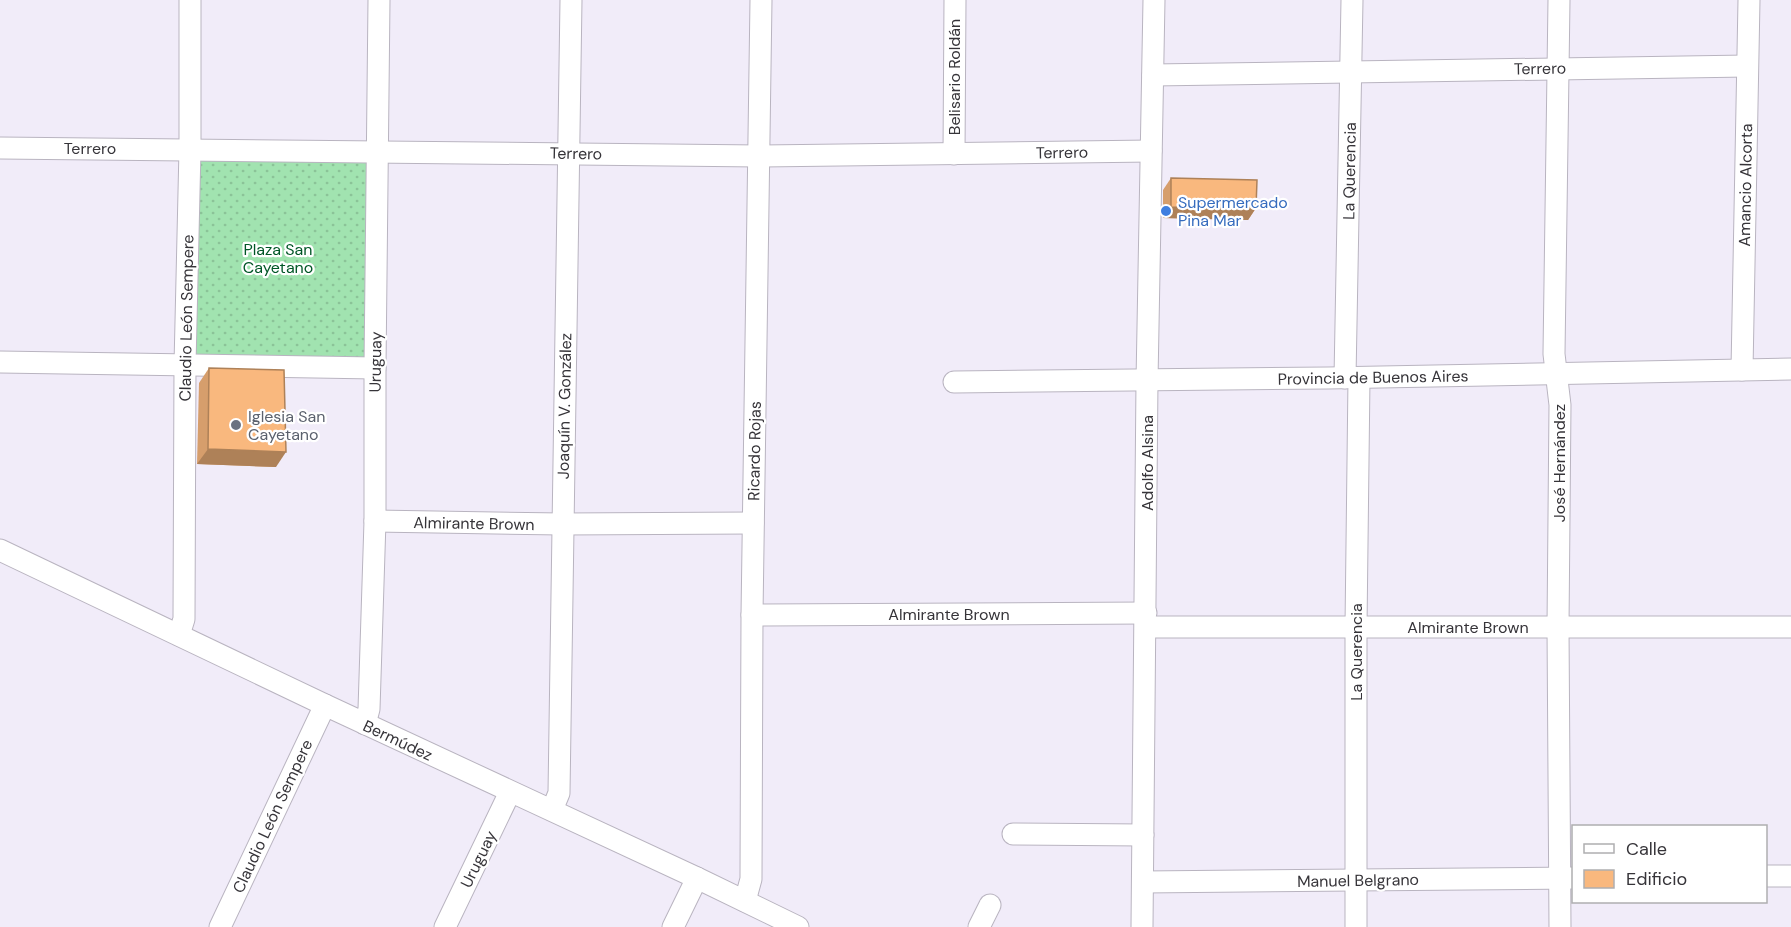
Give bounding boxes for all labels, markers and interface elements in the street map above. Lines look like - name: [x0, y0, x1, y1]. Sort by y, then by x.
- street label: Belisario Roldán: [944, 19, 965, 135]
- street label: Terrero: [1514, 58, 1566, 79]
- street label: La Querencia: [1338, 122, 1361, 220]
- street label: Amancio Alcorta: [1734, 123, 1757, 247]
- street label: Terrero: [64, 138, 116, 159]
- street label: Terrero: [1036, 142, 1088, 163]
- street label: Terrero: [550, 143, 602, 164]
- place label: Supermercado Pina Mar: [1178, 192, 1288, 231]
- marker: Supermercado Pina Mar: [1159, 204, 1173, 218]
- street label: Claudio León Sempere: [175, 234, 198, 402]
- park label: Plaza San Cayetano: [243, 239, 313, 278]
- street label: Uruguay: [364, 331, 387, 393]
- street label: Joaquín V. González: [553, 333, 576, 479]
- street label: Provincia de Buenos Aires: [1277, 365, 1469, 390]
- street label: Ricardo Rojas: [743, 401, 766, 501]
- street label: José Hernández: [1549, 404, 1570, 522]
- place label: Iglesia San Cayetano: [248, 406, 325, 445]
- street label: Adolfo Alsina: [1137, 415, 1158, 511]
- marker: Iglesia San Cayetano: [229, 418, 243, 432]
- street label: Almirante Brown: [413, 512, 535, 535]
- street label: La Querencia: [1346, 603, 1367, 701]
- street label: Almirante Brown: [888, 604, 1010, 625]
- street label: Almirante Brown: [1407, 617, 1529, 638]
- street label: Bermúdez: [360, 715, 436, 766]
- street label: Claudio León Sempere: [228, 736, 317, 896]
- legend: [1572, 825, 1767, 903]
- street label: Uruguay: [456, 827, 501, 891]
- text: Calle: [1626, 837, 1667, 861]
- text: Edificio: [1626, 867, 1687, 891]
- street label: Manuel Belgrano: [1297, 869, 1419, 892]

